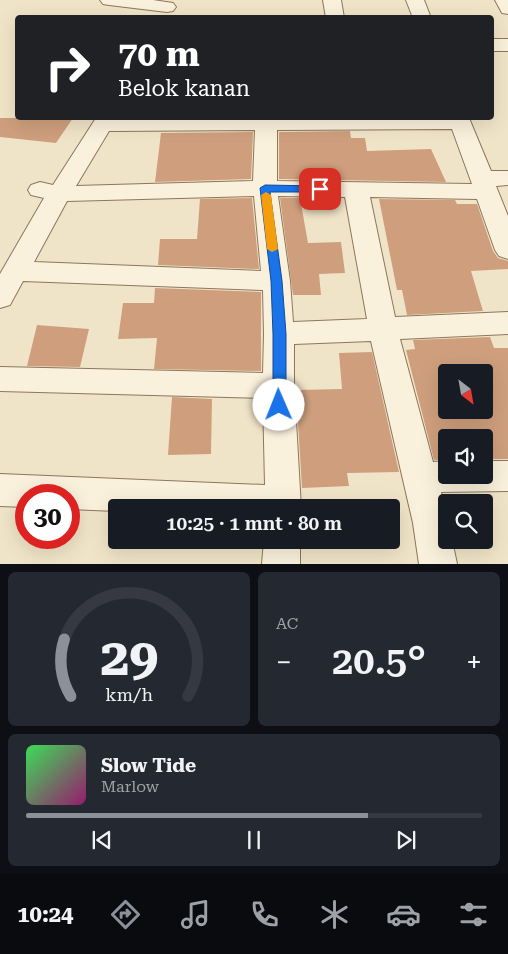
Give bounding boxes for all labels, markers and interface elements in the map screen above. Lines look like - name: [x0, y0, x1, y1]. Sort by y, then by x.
- text: 70 m: [118, 34, 200, 75]
- icon: right: [35, 35, 100, 100]
- text: Belok kanan: [118, 76, 250, 101]
- pin: [299, 168, 341, 210]
- icon: arrive: [306, 175, 334, 203]
- north arrow: [438, 364, 492, 419]
- map controls: [438, 364, 493, 549]
- position arrow: [252, 378, 304, 430]
- button: sound: [438, 429, 493, 484]
- speed limit sign: 30: [15, 484, 80, 549]
- button: search: [438, 494, 493, 549]
- text: 10:25 · 1 mnt · 80 m: [166, 512, 342, 535]
- text: AC: [276, 614, 298, 633]
- text: 29: [100, 627, 158, 688]
- text: 20.5°: [332, 639, 426, 683]
- text: −: [276, 646, 292, 679]
- text: +: [466, 646, 482, 679]
- text: km/h: [105, 684, 153, 705]
- text: Slow Tide: [101, 754, 196, 777]
- text: Marlow: [101, 777, 159, 796]
- icon: previous: [88, 826, 116, 854]
- icon: pause: [240, 826, 268, 854]
- icon: next: [392, 826, 420, 854]
- icon: directions: [108, 897, 143, 932]
- icon: music: [178, 897, 213, 932]
- icon: phone: [247, 897, 282, 932]
- icon: climate: [317, 897, 352, 932]
- icon: car: [386, 897, 421, 932]
- icon: filters: [456, 897, 491, 932]
- text: 10:24: [17, 902, 73, 927]

